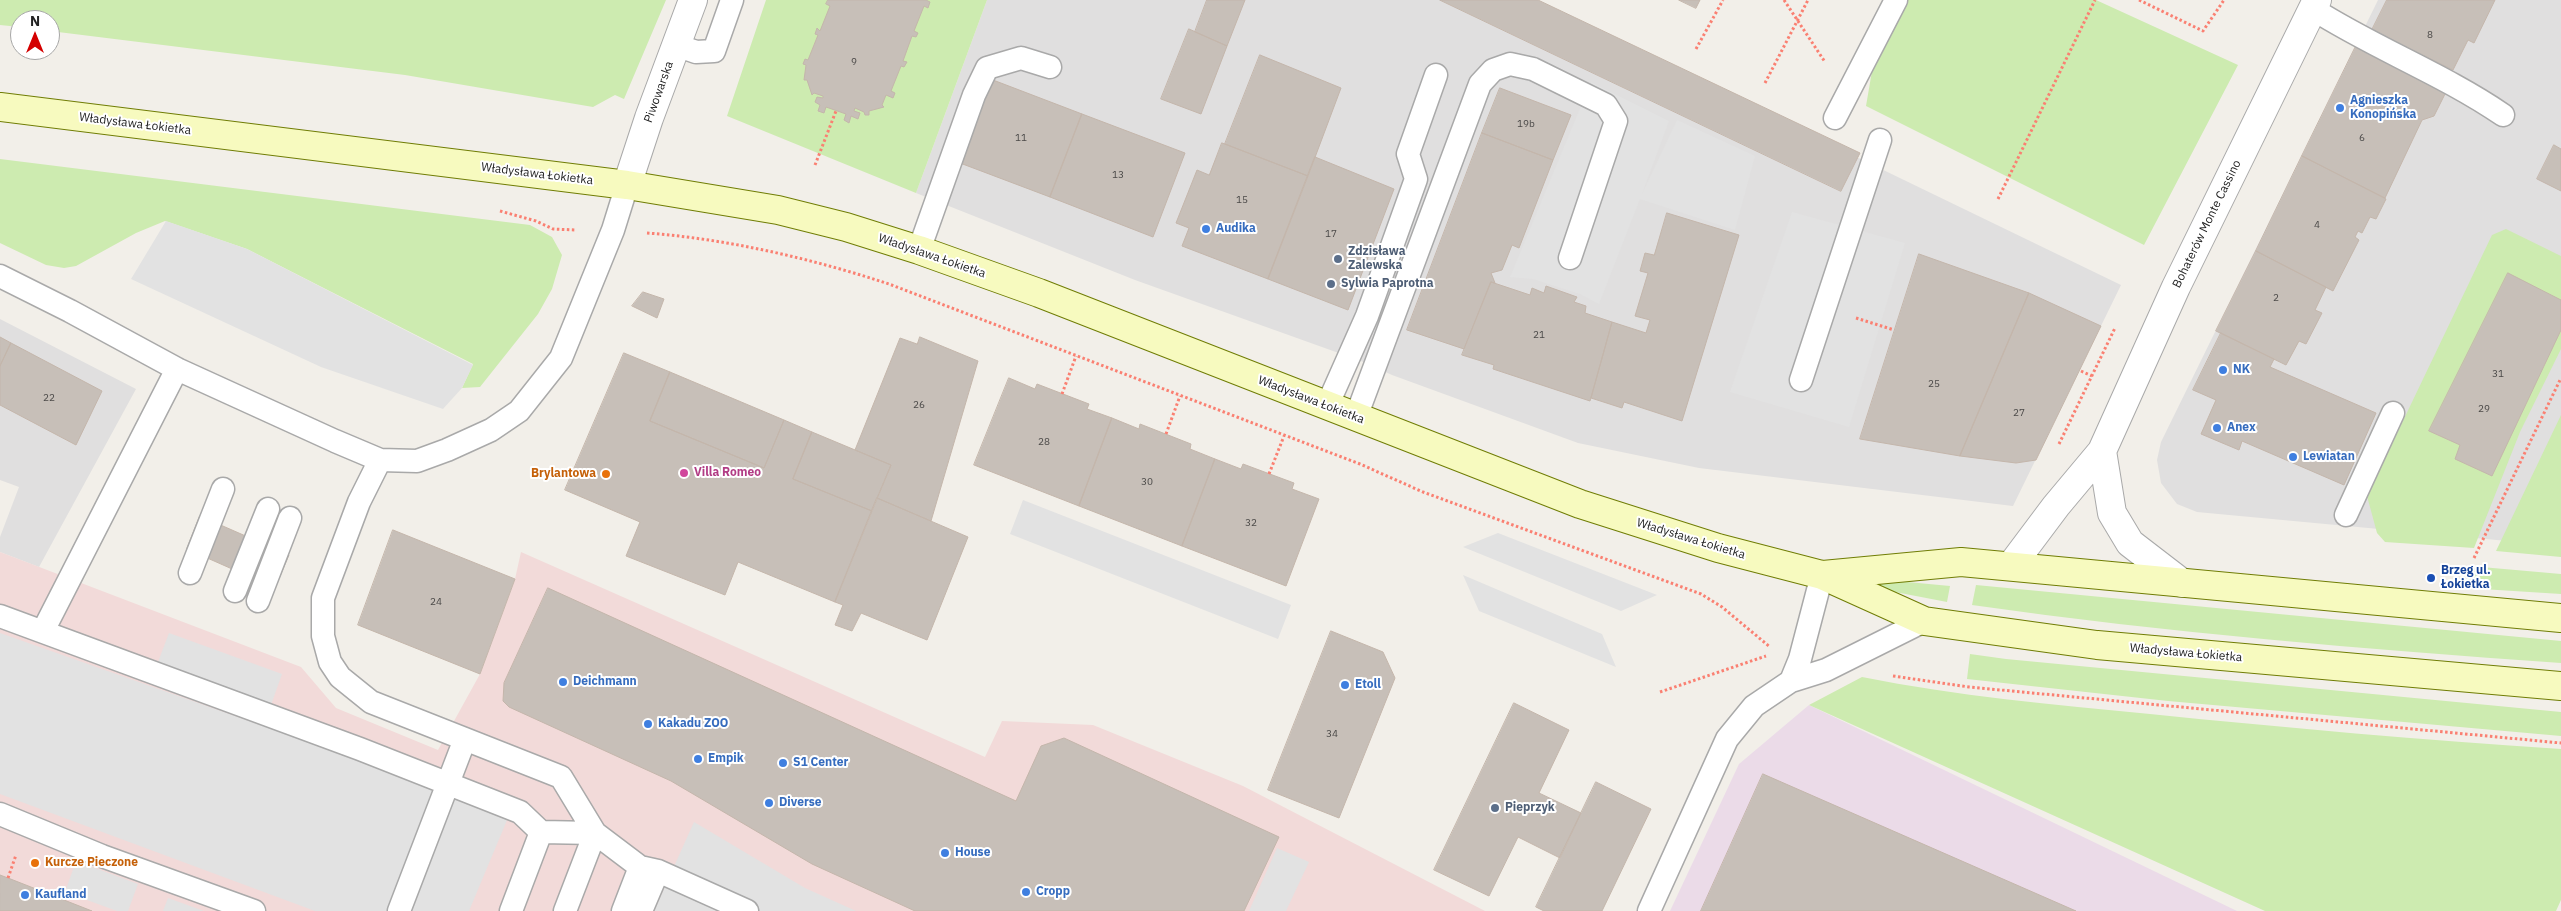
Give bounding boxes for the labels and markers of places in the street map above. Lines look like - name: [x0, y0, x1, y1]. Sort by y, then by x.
- place label: Agnieszka Konopińska: [2350, 94, 2416, 122]
- marker: Agnieszka Konopińska: [2334, 102, 2346, 114]
- place label: Audika: [1216, 222, 1256, 236]
- marker: Audika: [1200, 223, 1212, 235]
- place label: Zdzisława Zalewska: [1348, 245, 1405, 273]
- marker: Zdzisława Zalewska: [1332, 253, 1344, 265]
- place label: Sylwia Paprotna: [1341, 277, 1434, 291]
- marker: Sylwia Paprotna: [1325, 278, 1337, 290]
- place label: NK: [2233, 363, 2250, 377]
- marker: NK: [2217, 364, 2229, 376]
- place label: Anex: [2227, 421, 2256, 435]
- marker: Anex: [2211, 422, 2223, 434]
- place label: Lewiatan: [2303, 450, 2355, 464]
- marker: Lewiatan: [2287, 451, 2299, 463]
- place label: Villa Romeo: [694, 466, 761, 480]
- place label: Brylantowa: [531, 467, 596, 481]
- marker: Villa Romeo: [678, 467, 690, 479]
- marker: Brylantowa: [600, 468, 612, 480]
- place label: Brzeg ul. Łokietka: [2441, 564, 2491, 592]
- marker: Brzeg ul. Łokietka: [2425, 572, 2437, 584]
- place label: Deichmann: [573, 675, 637, 689]
- marker: Deichmann: [557, 676, 569, 688]
- place label: Etoll: [1355, 678, 1381, 692]
- marker: Etoll: [1339, 679, 1351, 691]
- place label: Kakadu ZOO: [658, 717, 728, 731]
- marker: Kakadu ZOO: [642, 718, 654, 730]
- place label: Empik: [708, 752, 744, 766]
- marker: Empik: [692, 753, 704, 765]
- place label: S1 Center: [793, 756, 848, 770]
- marker: S1 Center: [777, 757, 789, 769]
- place label: Diverse: [779, 796, 822, 810]
- marker: Diverse: [763, 797, 775, 809]
- place label: Pieprzyk: [1505, 801, 1555, 815]
- marker: Pieprzyk: [1489, 802, 1501, 814]
- place label: House: [955, 846, 990, 860]
- marker: House: [939, 847, 951, 859]
- place label: Kurcze Pieczone: [45, 856, 138, 870]
- marker: Kurcze Pieczone: [29, 857, 41, 869]
- place label: Cropp: [1036, 885, 1070, 899]
- marker: Cropp: [1020, 886, 1032, 898]
- place label: Kaufland: [35, 888, 86, 902]
- marker: Kaufland: [19, 889, 31, 901]

